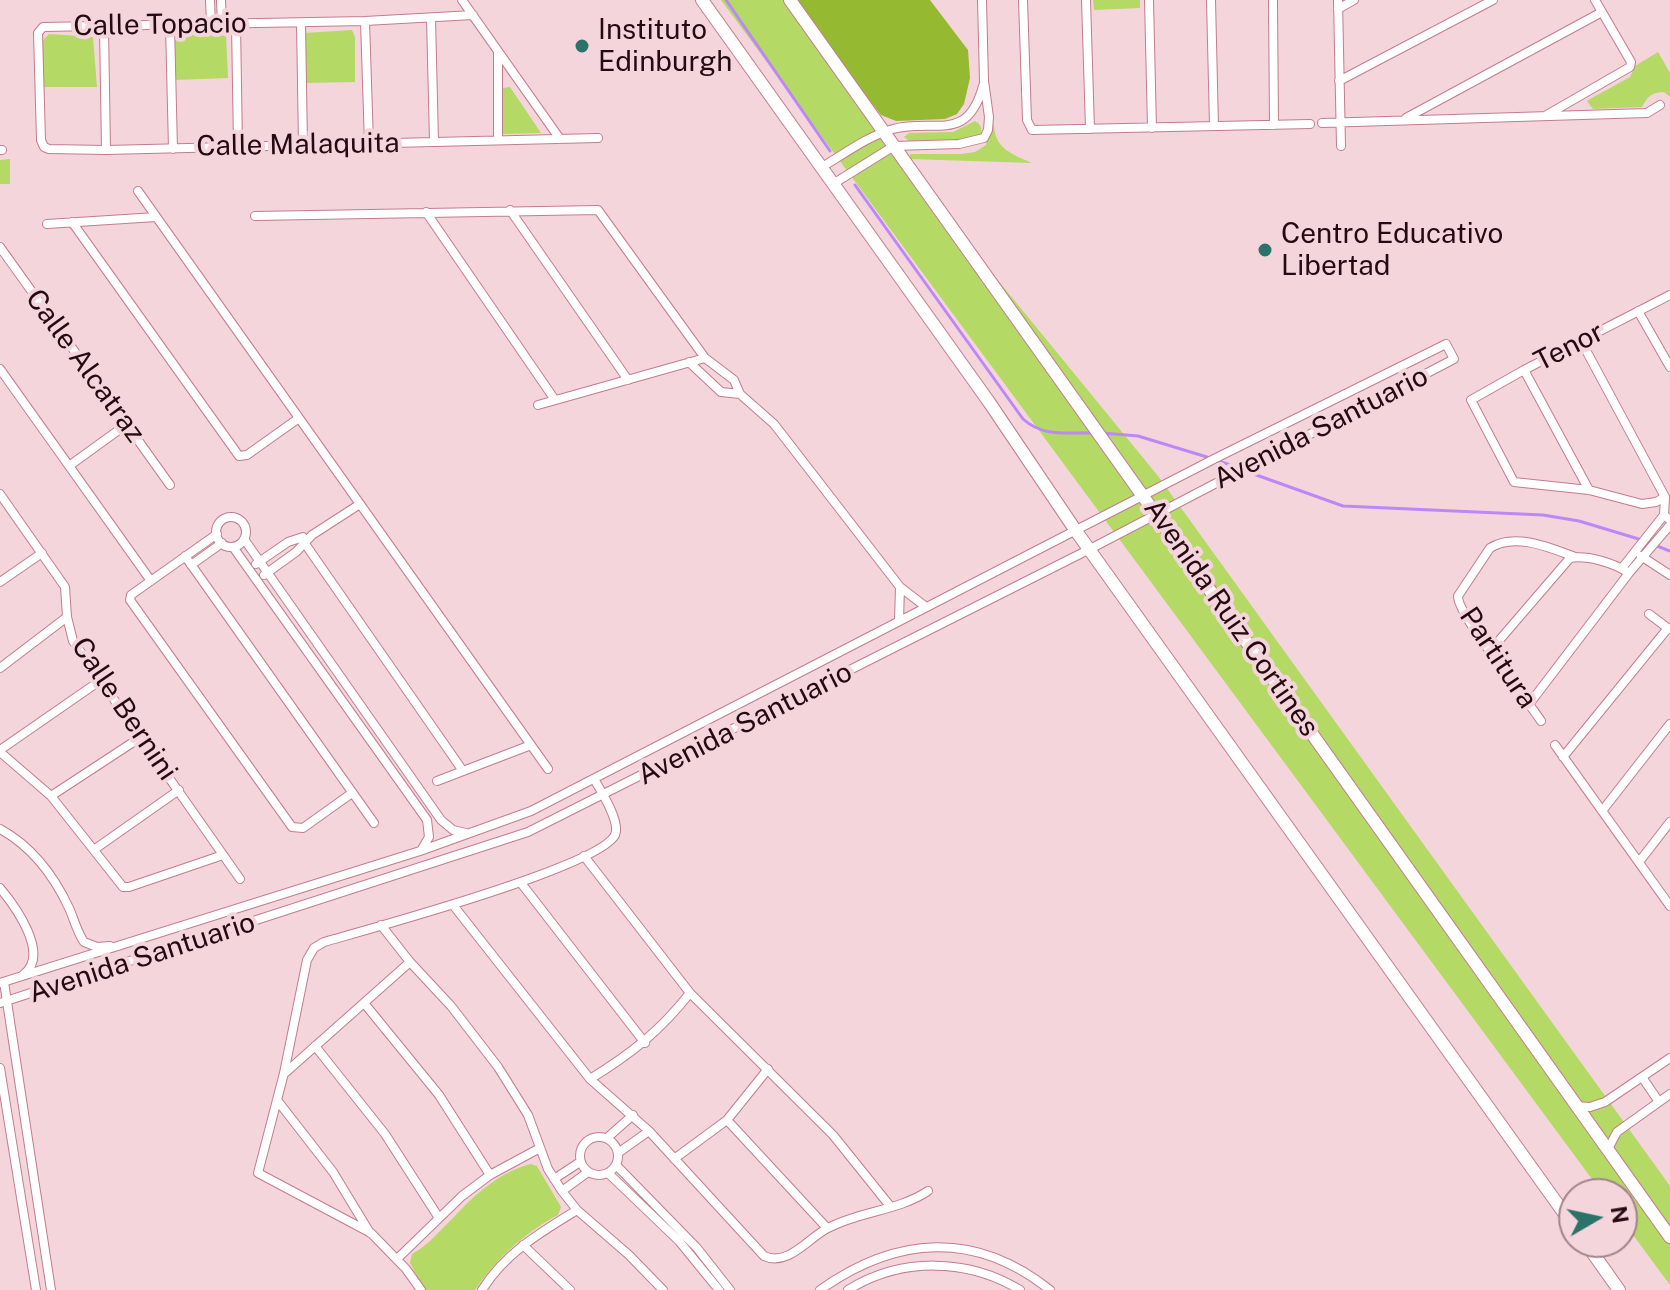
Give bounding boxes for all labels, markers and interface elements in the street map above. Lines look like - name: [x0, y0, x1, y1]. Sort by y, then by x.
- street label: Calle Topacio: [73, 7, 247, 43]
- place label: Instituto Edinburgh: [598, 13, 732, 79]
- marker: Instituto Edinburgh: [573, 37, 591, 55]
- street label: Calle Malaquita: [196, 126, 400, 164]
- place label: Centro Educativo Libertad: [1281, 217, 1503, 283]
- marker: Centro Educativo Libertad: [1256, 241, 1274, 259]
- street label: Calle Alcatraz: [18, 283, 152, 449]
- street label: Tenor: [1529, 315, 1609, 379]
- street label: Avenida Santuario: [1208, 359, 1434, 497]
- street label: Avenida Ruiz Cortines: [1136, 493, 1326, 743]
- street label: Partitura: [1452, 601, 1544, 715]
- street label: Calle Bernini: [64, 631, 184, 787]
- street label: Avenida Santuario: [632, 655, 858, 793]
- street label: Avenida Santuario: [25, 906, 259, 1010]
- north arrow: [1558, 1178, 1638, 1258]
- text: N: [1606, 1204, 1634, 1225]

